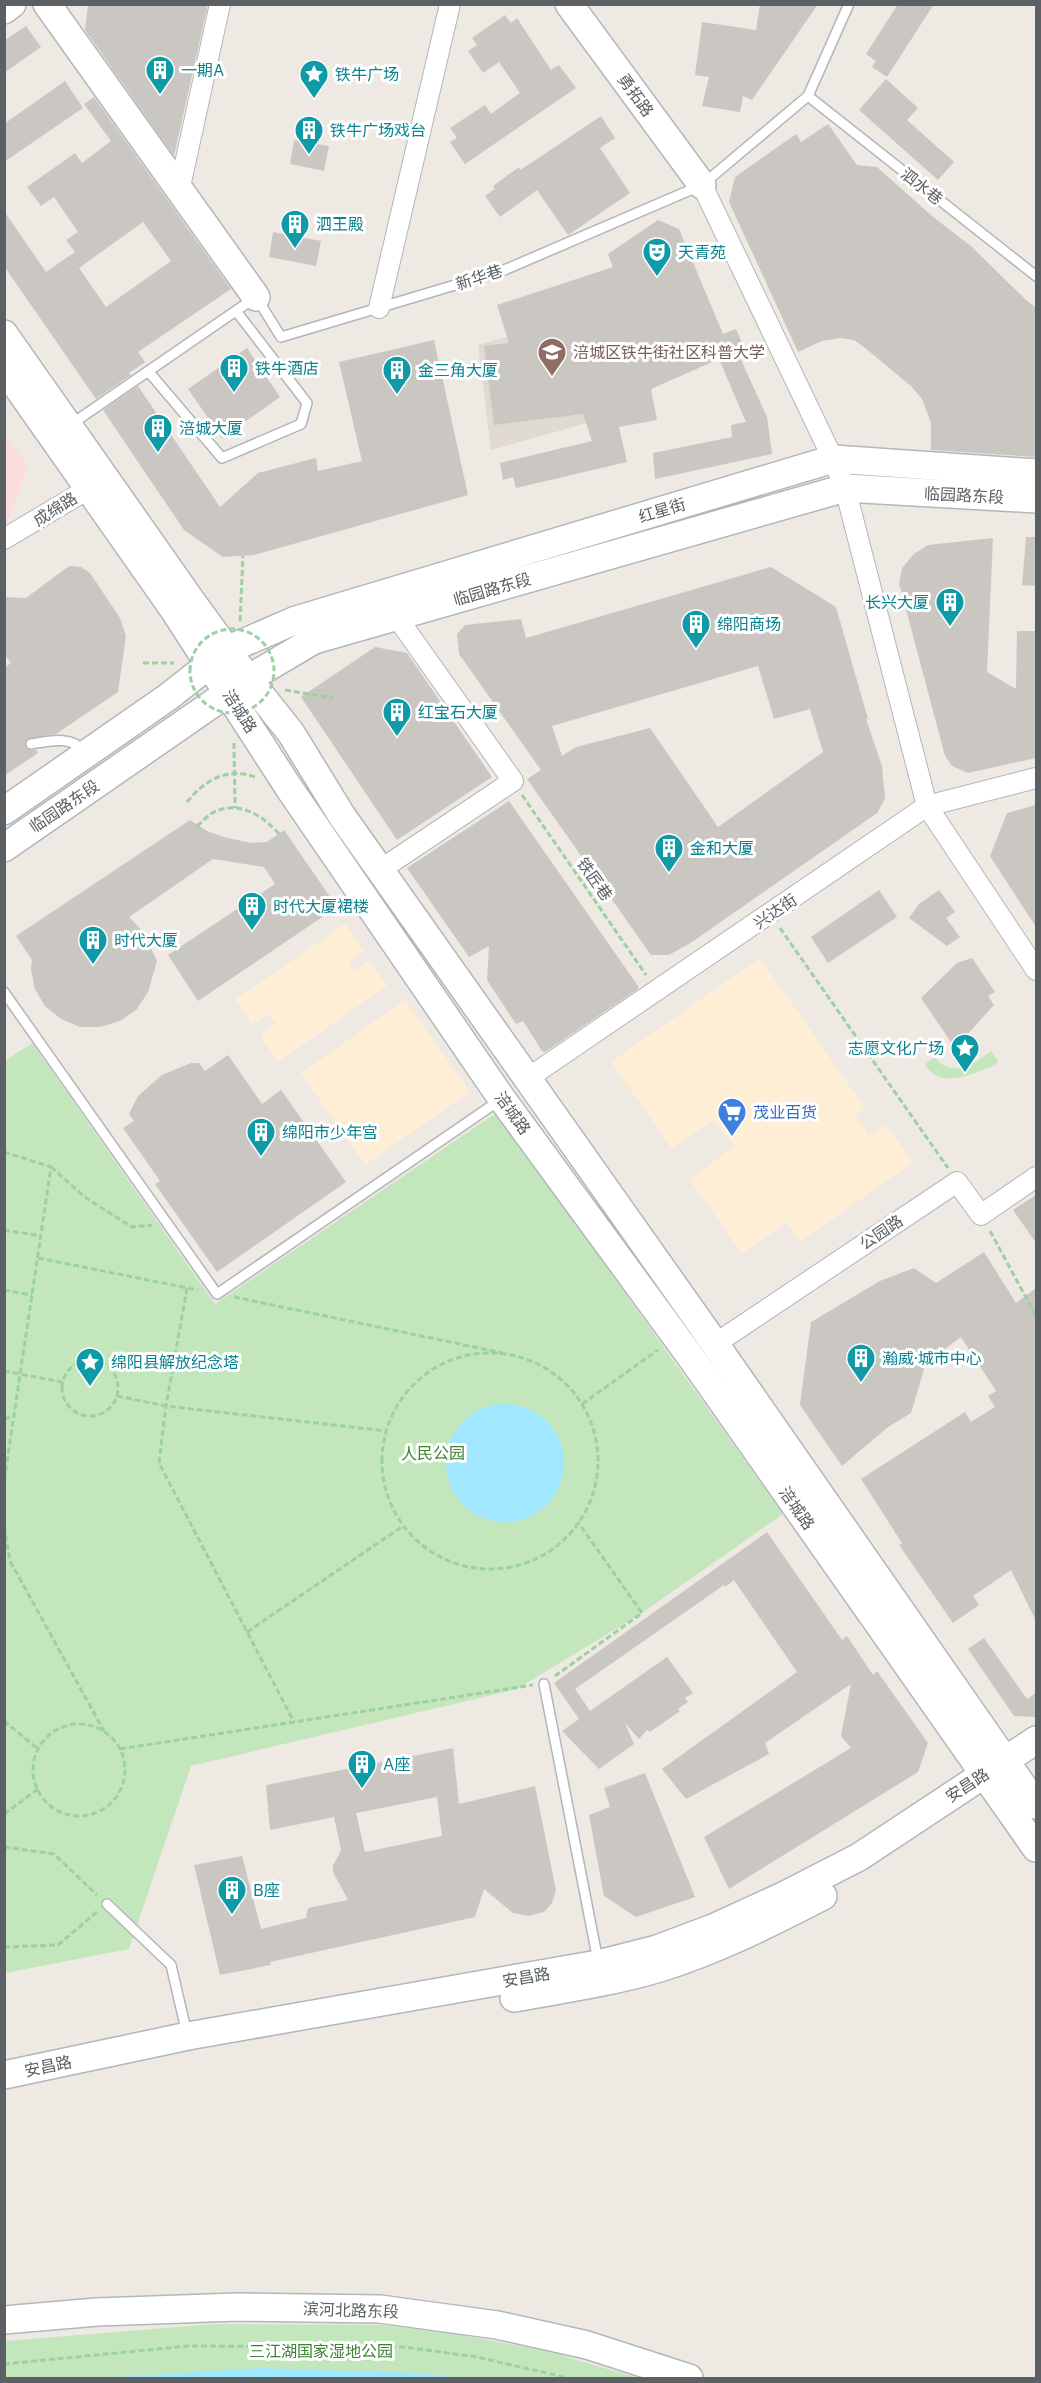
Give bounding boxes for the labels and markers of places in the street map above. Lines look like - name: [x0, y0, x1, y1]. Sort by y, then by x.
- building icon: 一期A: [144, 54, 176, 96]
- place icon: 铁牛广场: [298, 58, 330, 100]
- place label: 一期A: [181, 61, 224, 80]
- place label: 铁牛广场: [335, 65, 399, 84]
- building icon: 铁牛广场戏台: [293, 114, 325, 156]
- place label: 铁牛广场戏台: [330, 121, 426, 140]
- building icon: 泗王殿: [279, 208, 311, 250]
- place label: 泗王殿: [316, 215, 364, 234]
- theatre icon: 天青苑: [641, 236, 673, 278]
- place label: 天青苑: [678, 243, 726, 262]
- school or university icon: 涪城区铁牛街社区科普大学: [536, 336, 568, 378]
- place label: 涪城区铁牛街社区科普大学: [573, 343, 765, 362]
- building icon: 铁牛酒店: [218, 352, 250, 394]
- building icon: 金三角大厦: [381, 354, 413, 396]
- place label: 铁牛酒店: [255, 359, 319, 378]
- place label: 金三角大厦: [418, 361, 498, 380]
- building icon: 涪城大厦: [142, 412, 174, 454]
- place label: 涪城大厦: [179, 419, 243, 438]
- building icon: 长兴大厦: [934, 586, 966, 628]
- place label: 长兴大厦: [865, 593, 929, 612]
- building icon: 绵阳商场: [680, 608, 712, 650]
- place label: 绵阳商场: [717, 615, 781, 634]
- building icon: 红宝石大厦: [381, 696, 413, 738]
- place label: 红宝石大厦: [418, 703, 498, 722]
- building icon: 金和大厦: [653, 832, 685, 874]
- place label: 金和大厦: [690, 839, 754, 858]
- building icon: 时代大厦裙楼: [236, 890, 268, 932]
- place label: 时代大厦裙楼: [273, 897, 369, 916]
- building icon: 时代大厦: [77, 924, 109, 966]
- place label: 时代大厦: [114, 931, 178, 950]
- place icon: 志愿文化广场: [949, 1032, 981, 1074]
- place label: 志愿文化广场: [848, 1039, 944, 1058]
- supermarket icon: 茂业百货: [716, 1096, 748, 1138]
- place label: 茂业百货: [753, 1103, 817, 1122]
- building icon: 绵阳市少年宫: [245, 1116, 277, 1158]
- place label: 绵阳市少年宫: [282, 1123, 378, 1142]
- building icon: 瀚威·城市中心: [845, 1342, 877, 1384]
- place icon: 绵阳县解放纪念塔: [74, 1346, 106, 1388]
- place label: 瀚威·城市中心: [882, 1349, 982, 1368]
- place label: 绵阳县解放纪念塔: [111, 1353, 239, 1372]
- building icon: A座: [346, 1748, 378, 1790]
- place label: A座: [383, 1755, 410, 1774]
- building icon: B座: [216, 1874, 248, 1916]
- place label: B座: [253, 1881, 280, 1900]

